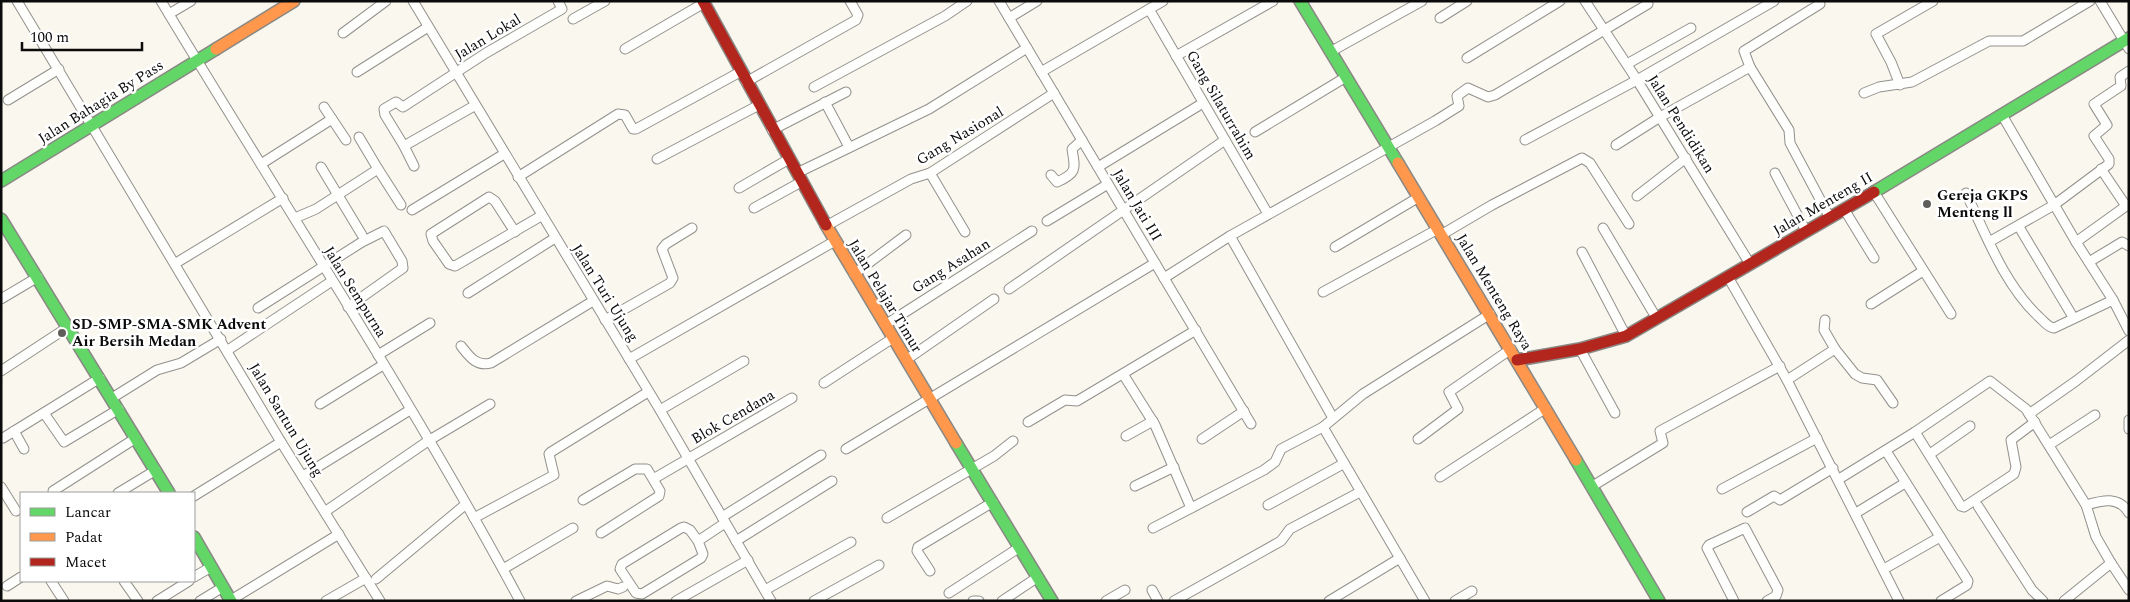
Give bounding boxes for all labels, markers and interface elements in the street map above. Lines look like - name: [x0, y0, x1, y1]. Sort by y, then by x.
- street label: Jalan Lokal: [450, 8, 526, 66]
- scale bar: [22, 20, 142, 52]
- text: 100 m: [30, 26, 69, 49]
- street label: Gang Silaturrahim: [1180, 46, 1262, 164]
- street label: Jalan Bahagia By Pass: [34, 54, 168, 150]
- street label: Jalan Pendidikan: [1641, 70, 1721, 178]
- street label: Gang Nasional: [912, 101, 1008, 171]
- street label: Jalan Jati III: [1106, 164, 1168, 246]
- street label: Jalan Menteng II: [1769, 166, 1877, 242]
- place label: Gereja GKPS Menteng ll: [1937, 184, 2028, 224]
- marker: Gereja GKPS Menteng ll: [1921, 198, 1933, 210]
- street label: Jalan Menteng Raya: [1450, 229, 1538, 355]
- street label: Gang Asahan: [907, 233, 995, 299]
- street label: Jalan Pelajar Timur: [842, 235, 928, 357]
- street label: Jalan Turi Ujung: [566, 240, 644, 346]
- street label: Jalan Sempurna: [318, 242, 393, 343]
- place label: SD-SMP-SMA-SMK Advent Air Bersih Medan: [72, 313, 266, 353]
- marker: SD-SMP-SMA-SMK Advent Air Bersih Medan: [56, 327, 68, 339]
- street label: Jalan Santun Ujung: [243, 359, 329, 481]
- street label: Blok Cendana: [687, 383, 780, 450]
- legend: [20, 492, 195, 582]
- text: Lancar: [65, 501, 111, 524]
- text: Padat: [65, 526, 103, 549]
- text: Macet: [65, 551, 106, 574]

